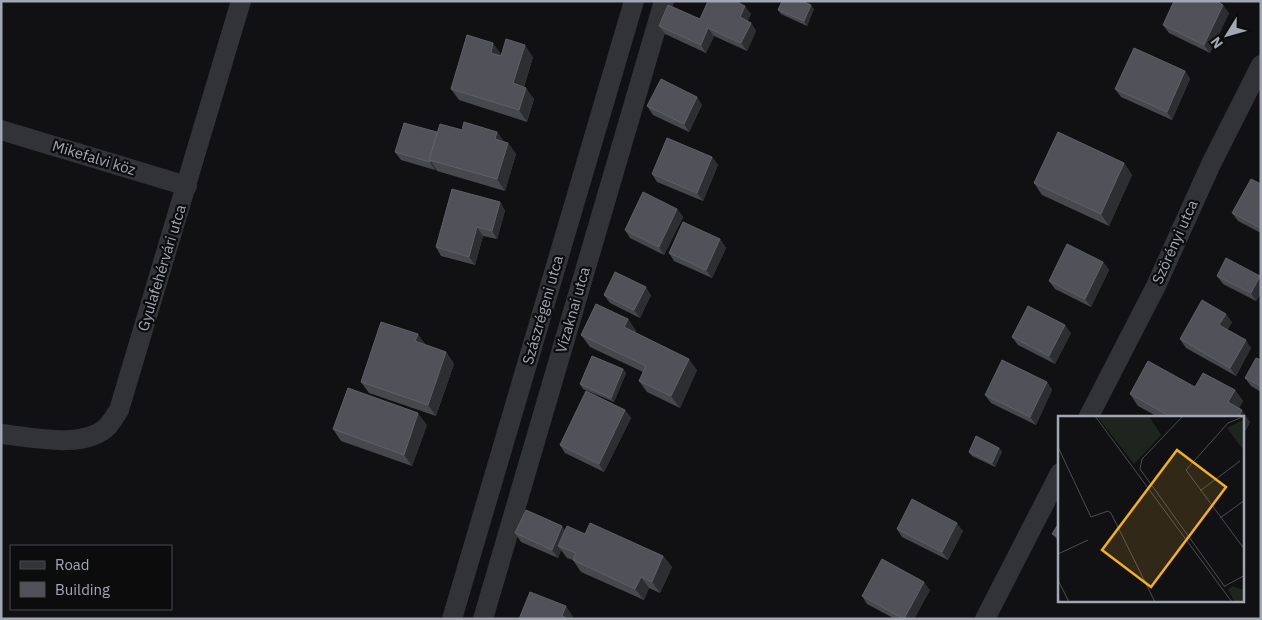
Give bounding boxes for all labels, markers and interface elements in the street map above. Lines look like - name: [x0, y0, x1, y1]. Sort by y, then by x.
- north arrow: [1202, 10, 1252, 60]
- text: N: [1206, 33, 1227, 52]
- street label: Mikefalvi köz: [50, 136, 138, 179]
- street label: Szörényi utca: [1148, 197, 1202, 287]
- street label: Gyulafehérvári utca: [133, 202, 190, 333]
- street label: Szászrégeni utca: [518, 253, 567, 367]
- street label: Vízaknai utca: [551, 265, 594, 355]
- inset map: [1058, 416, 1244, 602]
- legend: [10, 545, 172, 610]
- text: Road: [55, 555, 90, 574]
- text: Building: [55, 580, 110, 599]

